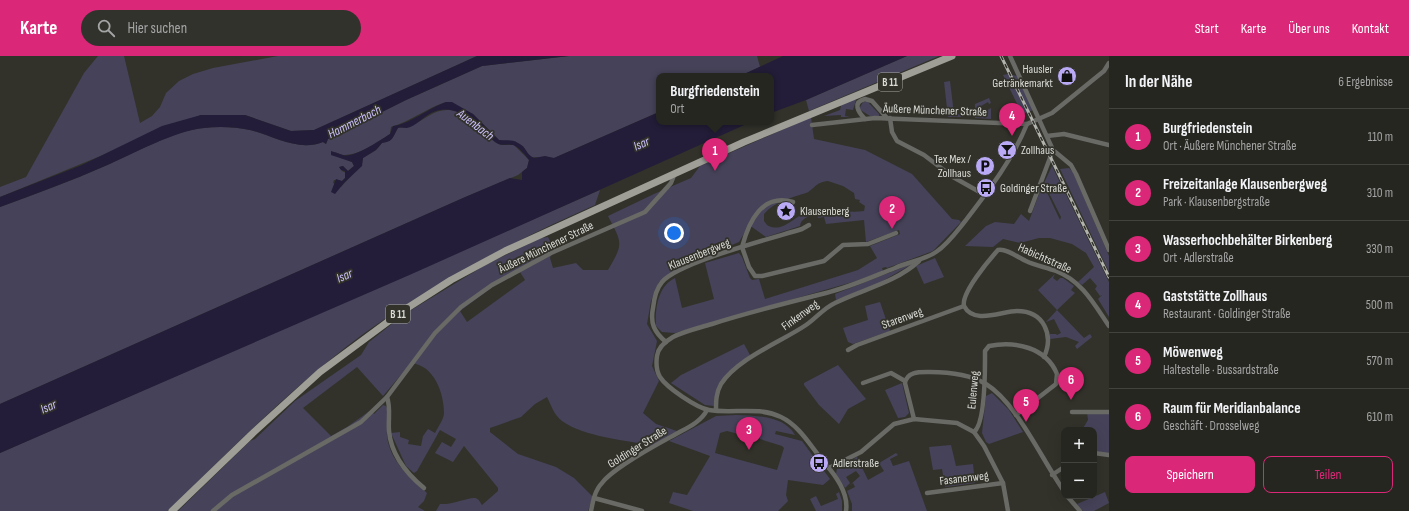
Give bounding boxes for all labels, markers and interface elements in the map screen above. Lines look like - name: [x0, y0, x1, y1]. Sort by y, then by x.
- search box: [81, 10, 361, 46]
- text: Karte: [20, 17, 57, 40]
- icon: search: [95, 17, 117, 39]
- text: Hier suchen: [127, 19, 187, 38]
- text: Start: [1195, 20, 1219, 37]
- text: Karte: [1241, 20, 1266, 37]
- text: Über uns: [1288, 20, 1330, 37]
- text: Kontakt: [1352, 20, 1389, 37]
- place label: Hausler Getränkemarkt: [992, 62, 1054, 91]
- shop icon: Hausler Getränkemarkt: [1056, 65, 1078, 87]
- text: In der Nähe: [1125, 72, 1192, 92]
- popup: [656, 73, 774, 125]
- road number: B 11: [878, 73, 902, 91]
- text: 6 Ergebnisse: [1338, 74, 1393, 90]
- text: Burgfriedenstein: [670, 82, 760, 101]
- water label: Hammerbach: [325, 101, 384, 142]
- text: Ort: [670, 101, 685, 117]
- street label: Äußere Münchener Straße: [882, 101, 987, 120]
- pin: 4: [999, 103, 1025, 136]
- water label: Auenbach: [453, 105, 498, 144]
- text: Burgfriedenstein: [1163, 119, 1252, 138]
- text: 1: [1135, 129, 1141, 145]
- text: 110 m: [1368, 129, 1393, 145]
- water label: Isar: [631, 133, 653, 154]
- pin: 1: [702, 138, 728, 171]
- text: Ort · Äußere Münchener Straße: [1163, 138, 1297, 154]
- bar icon: Zollhaus: [996, 139, 1018, 161]
- place label: Zollhaus: [1021, 143, 1054, 158]
- place label: Tex Mex / Zollhaus: [934, 152, 971, 181]
- parking icon: Tex Mex / Zollhaus: [974, 155, 996, 177]
- text: Freizeitanlage Klausenbergweg: [1163, 175, 1327, 194]
- bus stop icon: Goldinger Straße: [975, 177, 997, 199]
- place label: Goldinger Straße: [1000, 181, 1067, 196]
- text: 2: [1135, 185, 1141, 201]
- text: 310 m: [1367, 185, 1393, 201]
- text: Park · Klausenbergstraße: [1163, 194, 1270, 210]
- pin: 2: [879, 196, 905, 229]
- place icon: Klausenberg: [775, 200, 797, 222]
- place label: Klausenberg: [800, 204, 850, 219]
- street label: Äußere Münchener Straße: [495, 218, 596, 277]
- your location: [664, 223, 684, 243]
- text: Wasserhochbehälter Birkenberg: [1163, 231, 1332, 250]
- street label: Klausenbergweg: [666, 235, 733, 274]
- street label: Habichtstraße: [1016, 240, 1074, 277]
- text: 3: [1135, 241, 1141, 257]
- text: 330 m: [1366, 241, 1393, 257]
- text: Ort · Adlerstraße: [1163, 250, 1234, 266]
- water label: Isar: [334, 265, 356, 286]
- text: Gaststätte Zollhaus: [1163, 287, 1267, 306]
- street label: Finkenweg: [779, 297, 822, 334]
- text: 4: [1135, 297, 1141, 313]
- text: 500 m: [1366, 297, 1393, 313]
- street label: Starenweg: [879, 304, 925, 333]
- road number: B 11: [386, 305, 410, 323]
- text: Restaurant · Goldinger Straße: [1163, 306, 1291, 322]
- text: Möwenweg: [1163, 343, 1223, 362]
- text: 5: [1135, 353, 1141, 369]
- text: 570 m: [1366, 353, 1393, 369]
- text: Haltestelle · Bussardstraße: [1163, 362, 1279, 378]
- pin: 6: [1058, 367, 1084, 400]
- street label: Eulenweg: [964, 370, 983, 410]
- pin: 5: [1013, 389, 1039, 422]
- water label: Isar: [38, 396, 60, 417]
- text: Raum für Meridianbalance: [1163, 399, 1301, 418]
- text: 6: [1135, 409, 1141, 425]
- text: 610 m: [1367, 409, 1393, 425]
- pin: 3: [736, 417, 762, 450]
- text: Geschäft · Drosselweg: [1163, 418, 1259, 434]
- street label: Goldinger Straße: [605, 423, 670, 472]
- map controls: [1061, 427, 1097, 499]
- button: +: [1061, 427, 1097, 463]
- bus stop icon: Adlerstraße: [808, 452, 830, 474]
- place label: Adlerstraße: [832, 456, 879, 471]
- button: Speichern: [1125, 456, 1255, 493]
- button: Teilen: [1263, 456, 1393, 493]
- button: −: [1061, 463, 1097, 499]
- street label: Fasanenweg: [939, 468, 990, 489]

